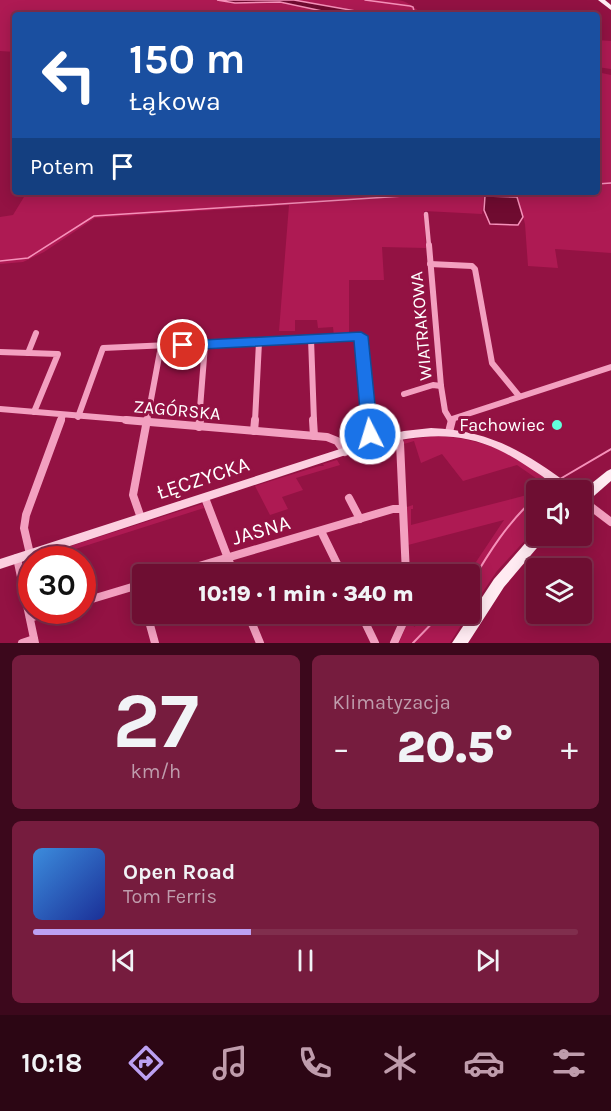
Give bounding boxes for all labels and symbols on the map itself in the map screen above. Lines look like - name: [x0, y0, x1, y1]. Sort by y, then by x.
- street label: WIATRAKOWA: [405, 270, 437, 382]
- pin: [157, 319, 208, 370]
- street label: ZAGÓRSKA: [133, 394, 222, 425]
- position arrow: [338, 402, 402, 466]
- place label: Fachowiec: [459, 414, 545, 436]
- marker: Fachowiec: [550, 418, 564, 432]
- street label: ŁĘCZYCKA: [154, 452, 252, 504]
- street label: JASNA: [229, 510, 293, 550]
- speed limit sign: 30: [18, 546, 96, 624]

